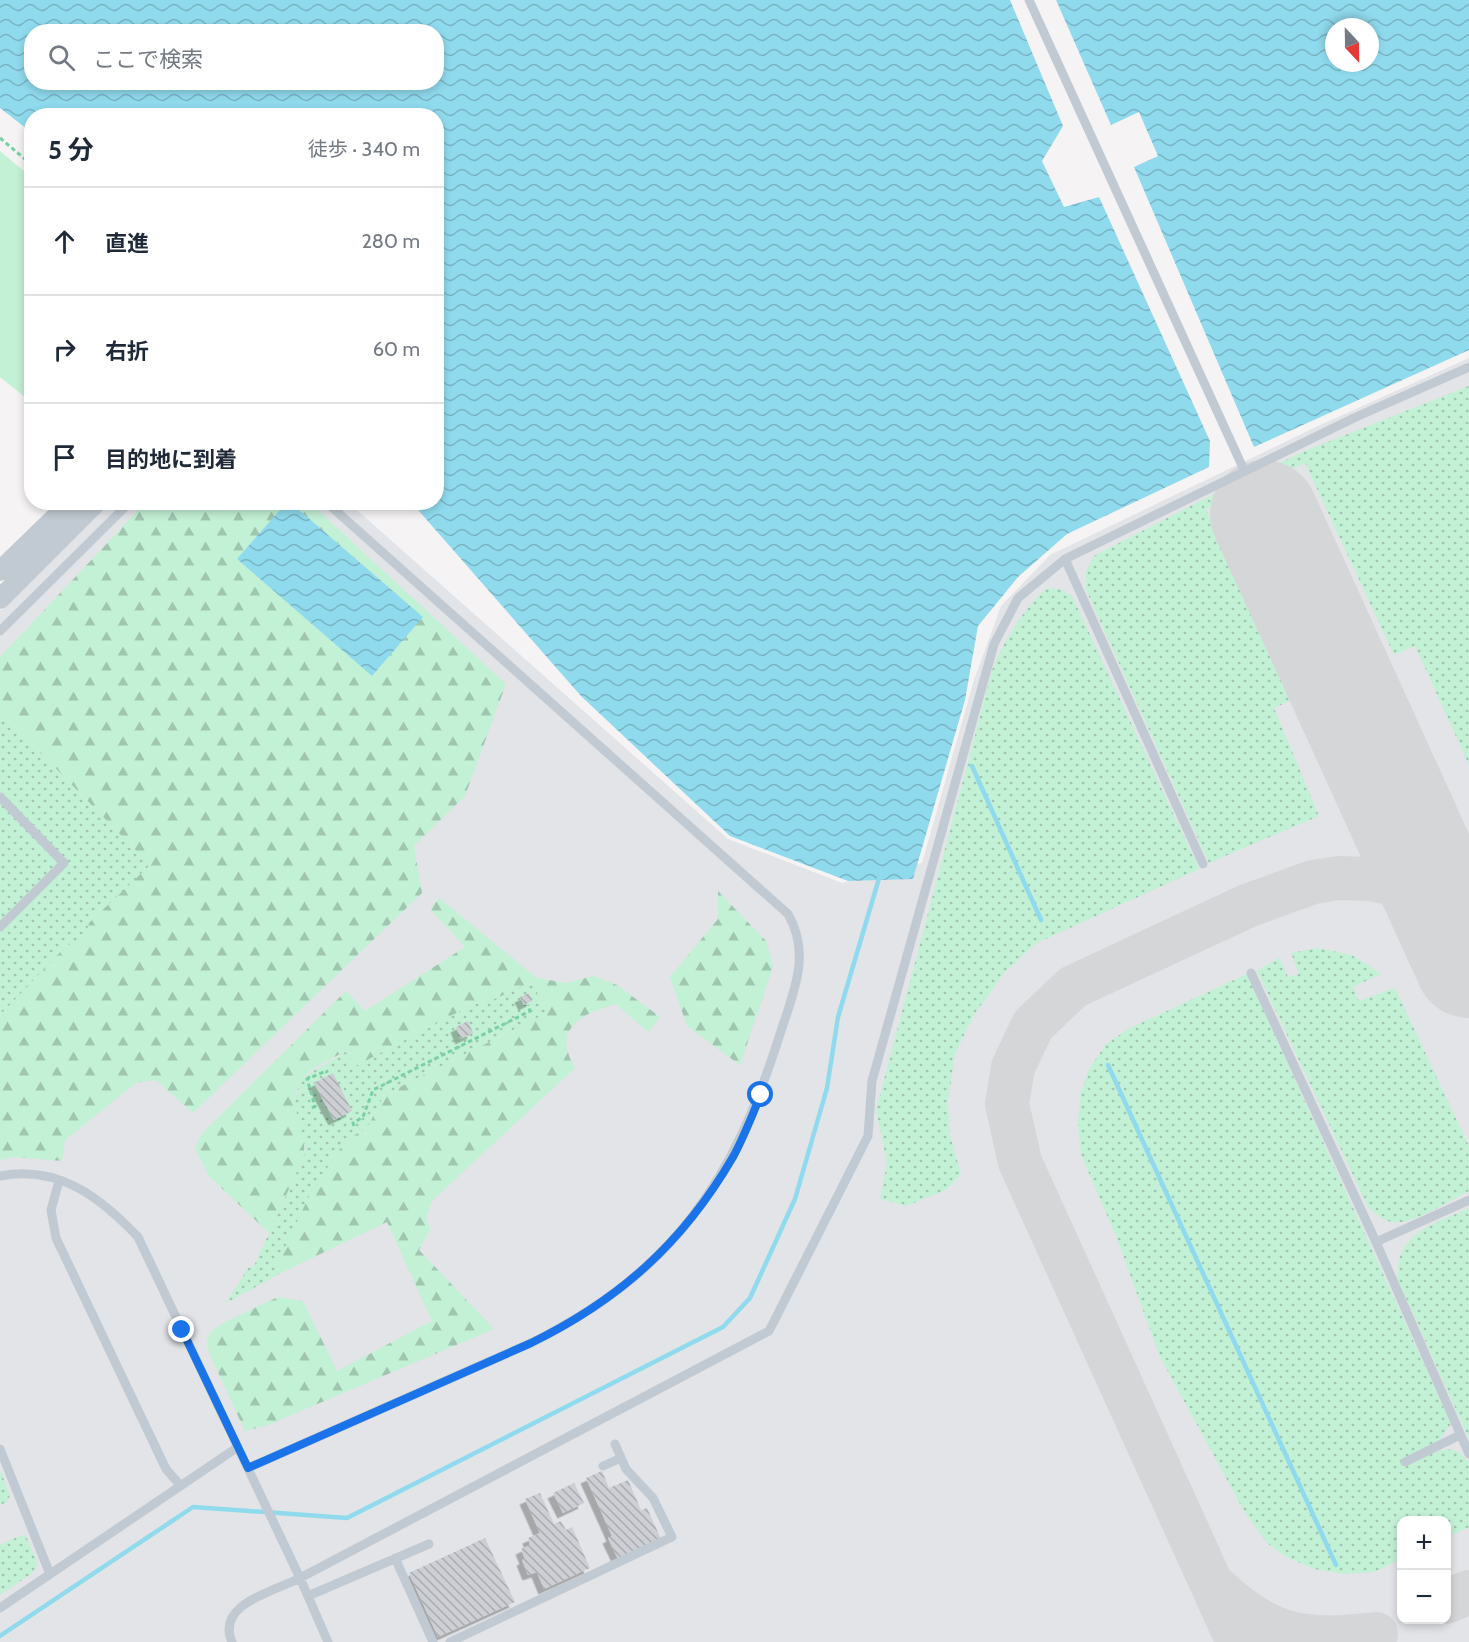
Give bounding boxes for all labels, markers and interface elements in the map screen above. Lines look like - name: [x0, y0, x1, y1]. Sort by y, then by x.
- north arrow: [1325, 18, 1379, 72]
- search box: [24, 24, 444, 90]
- icon: search: [45, 41, 78, 74]
- text: ここで検索: [93, 46, 203, 73]
- text: 5 分: [48, 134, 94, 166]
- text: 徒歩 · 340 m: [308, 137, 420, 161]
- icon: ahead: [48, 225, 81, 258]
- text: 280 m: [361, 229, 420, 253]
- text: 直進: [105, 230, 149, 257]
- icon: right: [48, 333, 81, 366]
- text: 60 m: [373, 337, 420, 361]
- text: 右折: [105, 338, 149, 365]
- icon: arrive: [48, 441, 81, 474]
- text: 目的地に到着: [105, 446, 237, 473]
- route start: [747, 1081, 773, 1107]
- route end: [168, 1316, 194, 1342]
- map controls: [1397, 1516, 1451, 1624]
- button: +: [1397, 1516, 1451, 1570]
- button: −: [1397, 1570, 1451, 1624]

